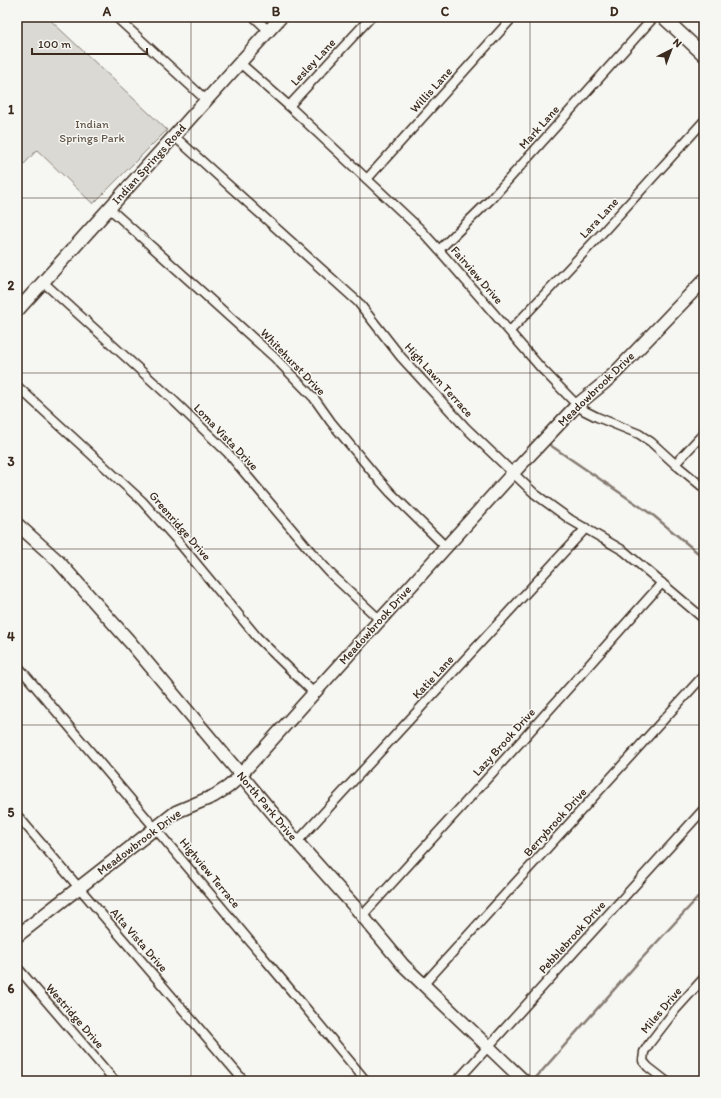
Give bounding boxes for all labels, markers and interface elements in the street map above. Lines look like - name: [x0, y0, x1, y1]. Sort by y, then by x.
- text: A: [102, 4, 112, 19]
- text: B: [272, 4, 281, 19]
- text: C: [441, 4, 450, 19]
- text: D: [610, 4, 619, 19]
- scale bar: [32, 30, 147, 56]
- north arrow: [651, 30, 691, 70]
- street label: Lesley Lane: [288, 35, 339, 88]
- text: N: [670, 36, 684, 50]
- text: 100 m: [38, 37, 71, 51]
- street label: Willis Lane: [407, 64, 455, 116]
- text: 1: [8, 102, 14, 117]
- street label: Mark Lane: [516, 102, 562, 152]
- park label: Indian Springs Park: [59, 117, 125, 145]
- street label: Indian Springs Road: [109, 120, 189, 207]
- street label: Lara Lane: [577, 195, 621, 241]
- street label: Fairview Drive: [448, 243, 506, 307]
- text: 2: [8, 278, 15, 293]
- street label: Whitehurst Drive: [258, 326, 329, 399]
- street label: High Lawn Terrace: [402, 340, 476, 420]
- street label: Meadowbrook Drive: [555, 349, 637, 429]
- street label: Loma Vista Drive: [191, 401, 261, 473]
- text: 3: [7, 454, 15, 469]
- street label: Greenridge Drive: [146, 489, 214, 564]
- street label: Meadowbrook Drive: [336, 583, 414, 667]
- text: 4: [7, 629, 15, 644]
- street label: Katie Lane: [409, 652, 457, 702]
- street label: Lazy Brook Drive: [470, 705, 538, 779]
- street label: North Park Drive: [234, 769, 300, 844]
- street label: Berrybrook Drive: [521, 785, 590, 859]
- text: 5: [8, 805, 15, 820]
- street label: Meadowbrook Drive: [94, 806, 184, 878]
- street label: Highview Terrace: [177, 835, 243, 911]
- street label: Pebblebrook Drive: [536, 898, 608, 976]
- street label: Alta Vista Drive: [107, 905, 171, 975]
- text: 6: [8, 981, 15, 996]
- street label: Westridge Drive: [43, 981, 107, 1052]
- street label: Miles Drive: [638, 984, 685, 1036]

